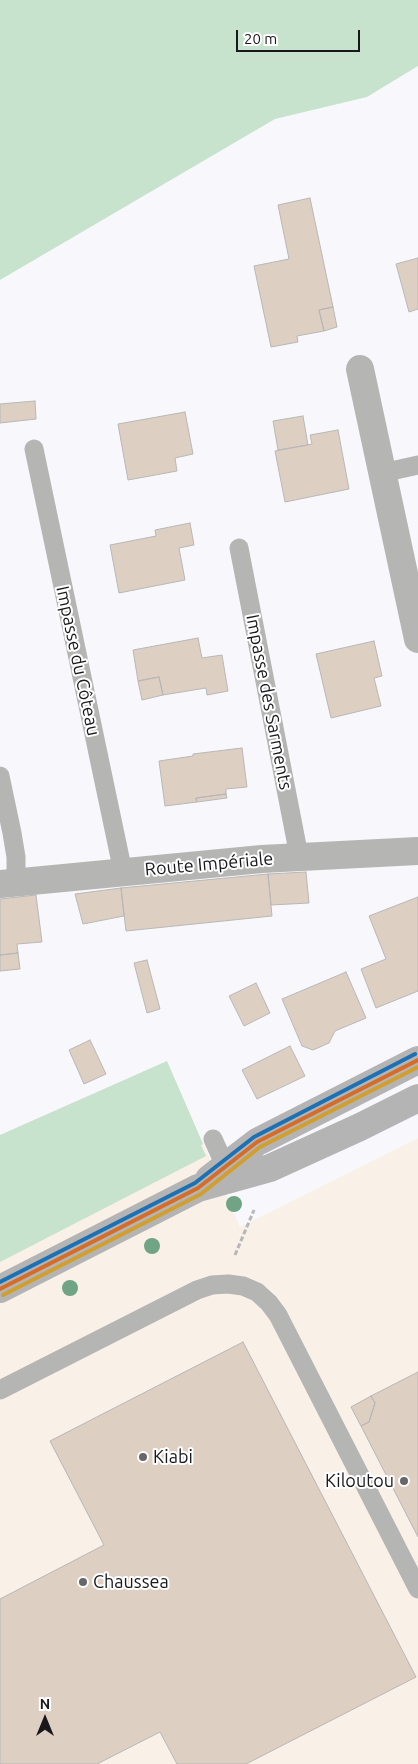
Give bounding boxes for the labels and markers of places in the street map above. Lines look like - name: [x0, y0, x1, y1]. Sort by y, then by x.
- place label: Kiabi: [153, 1446, 193, 1468]
- marker: Kiabi: [137, 1451, 149, 1463]
- place label: Kiloutou: [325, 1470, 394, 1492]
- marker: Kiloutou: [398, 1475, 410, 1487]
- place label: Chaussea: [93, 1571, 169, 1593]
- marker: Chaussea: [77, 1576, 89, 1588]

